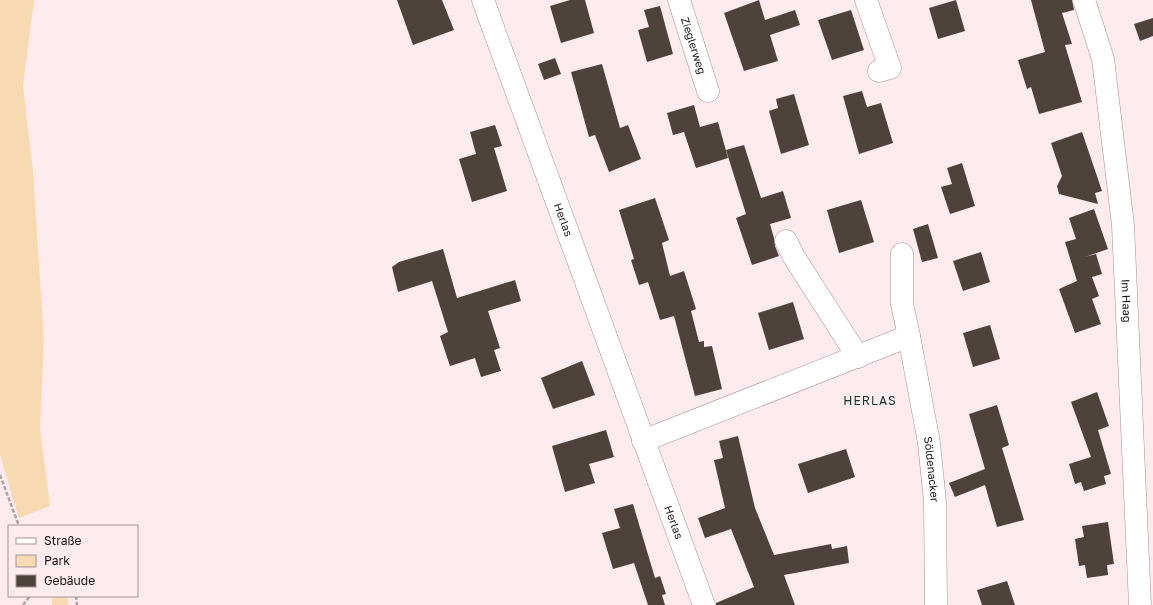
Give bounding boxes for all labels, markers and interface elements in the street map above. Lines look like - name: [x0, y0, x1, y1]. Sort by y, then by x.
- street label: Zieglerweg: [679, 15, 709, 76]
- street label: Herlas: [552, 201, 576, 238]
- street label: Im Haag: [1119, 279, 1134, 323]
- district label: HERLAS: [843, 393, 897, 408]
- street label: Söldenacker: [922, 435, 942, 503]
- street label: Herlas: [662, 504, 686, 541]
- legend: [8, 525, 138, 597]
- text: Straße: [44, 533, 82, 548]
- text: Park: [44, 553, 70, 568]
- text: Gebäude: [44, 573, 95, 588]

